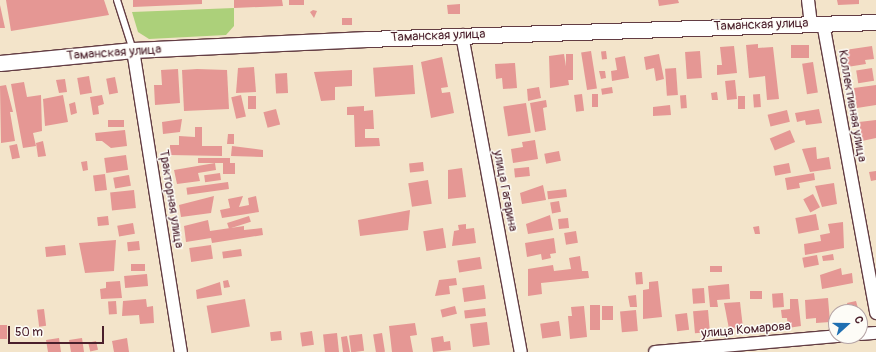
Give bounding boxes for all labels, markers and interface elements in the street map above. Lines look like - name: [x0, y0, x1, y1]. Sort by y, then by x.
- street label: Таманская улица: [713, 16, 809, 34]
- street label: Таманская улица: [390, 27, 486, 45]
- street label: Таманская улица: [66, 42, 162, 64]
- street label: Коллективная улица: [834, 49, 870, 163]
- street label: Тракторная улица: [156, 149, 186, 249]
- street label: улица Гагарина: [489, 149, 521, 233]
- north arrow: [828, 304, 868, 344]
- text: С: [851, 314, 866, 325]
- scale bar: [10, 318, 106, 344]
- street label: улица Комарова: [701, 318, 791, 342]
- text: 50 m: [15, 325, 43, 340]

